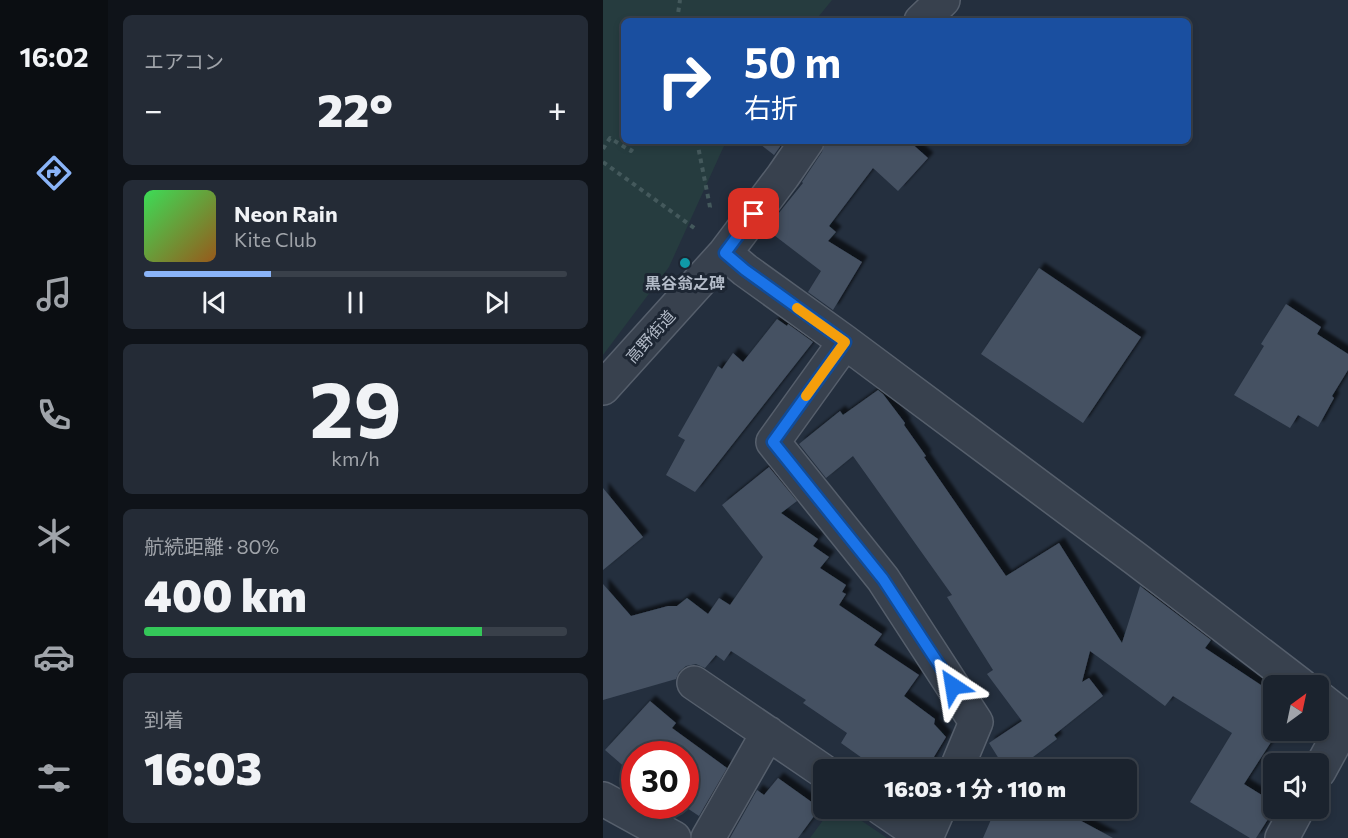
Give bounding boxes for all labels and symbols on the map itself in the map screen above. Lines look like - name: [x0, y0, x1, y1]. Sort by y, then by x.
- pin: [728, 188, 779, 239]
- marker: 黒谷翁之碑: [678, 256, 692, 270]
- place label: 黒谷翁之碑: [645, 273, 725, 292]
- street label: 高野街道: [622, 306, 678, 366]
- position arrow: [921, 654, 985, 718]
- north arrow: [1263, 675, 1329, 741]
- speed limit sign: 30: [621, 741, 699, 819]

